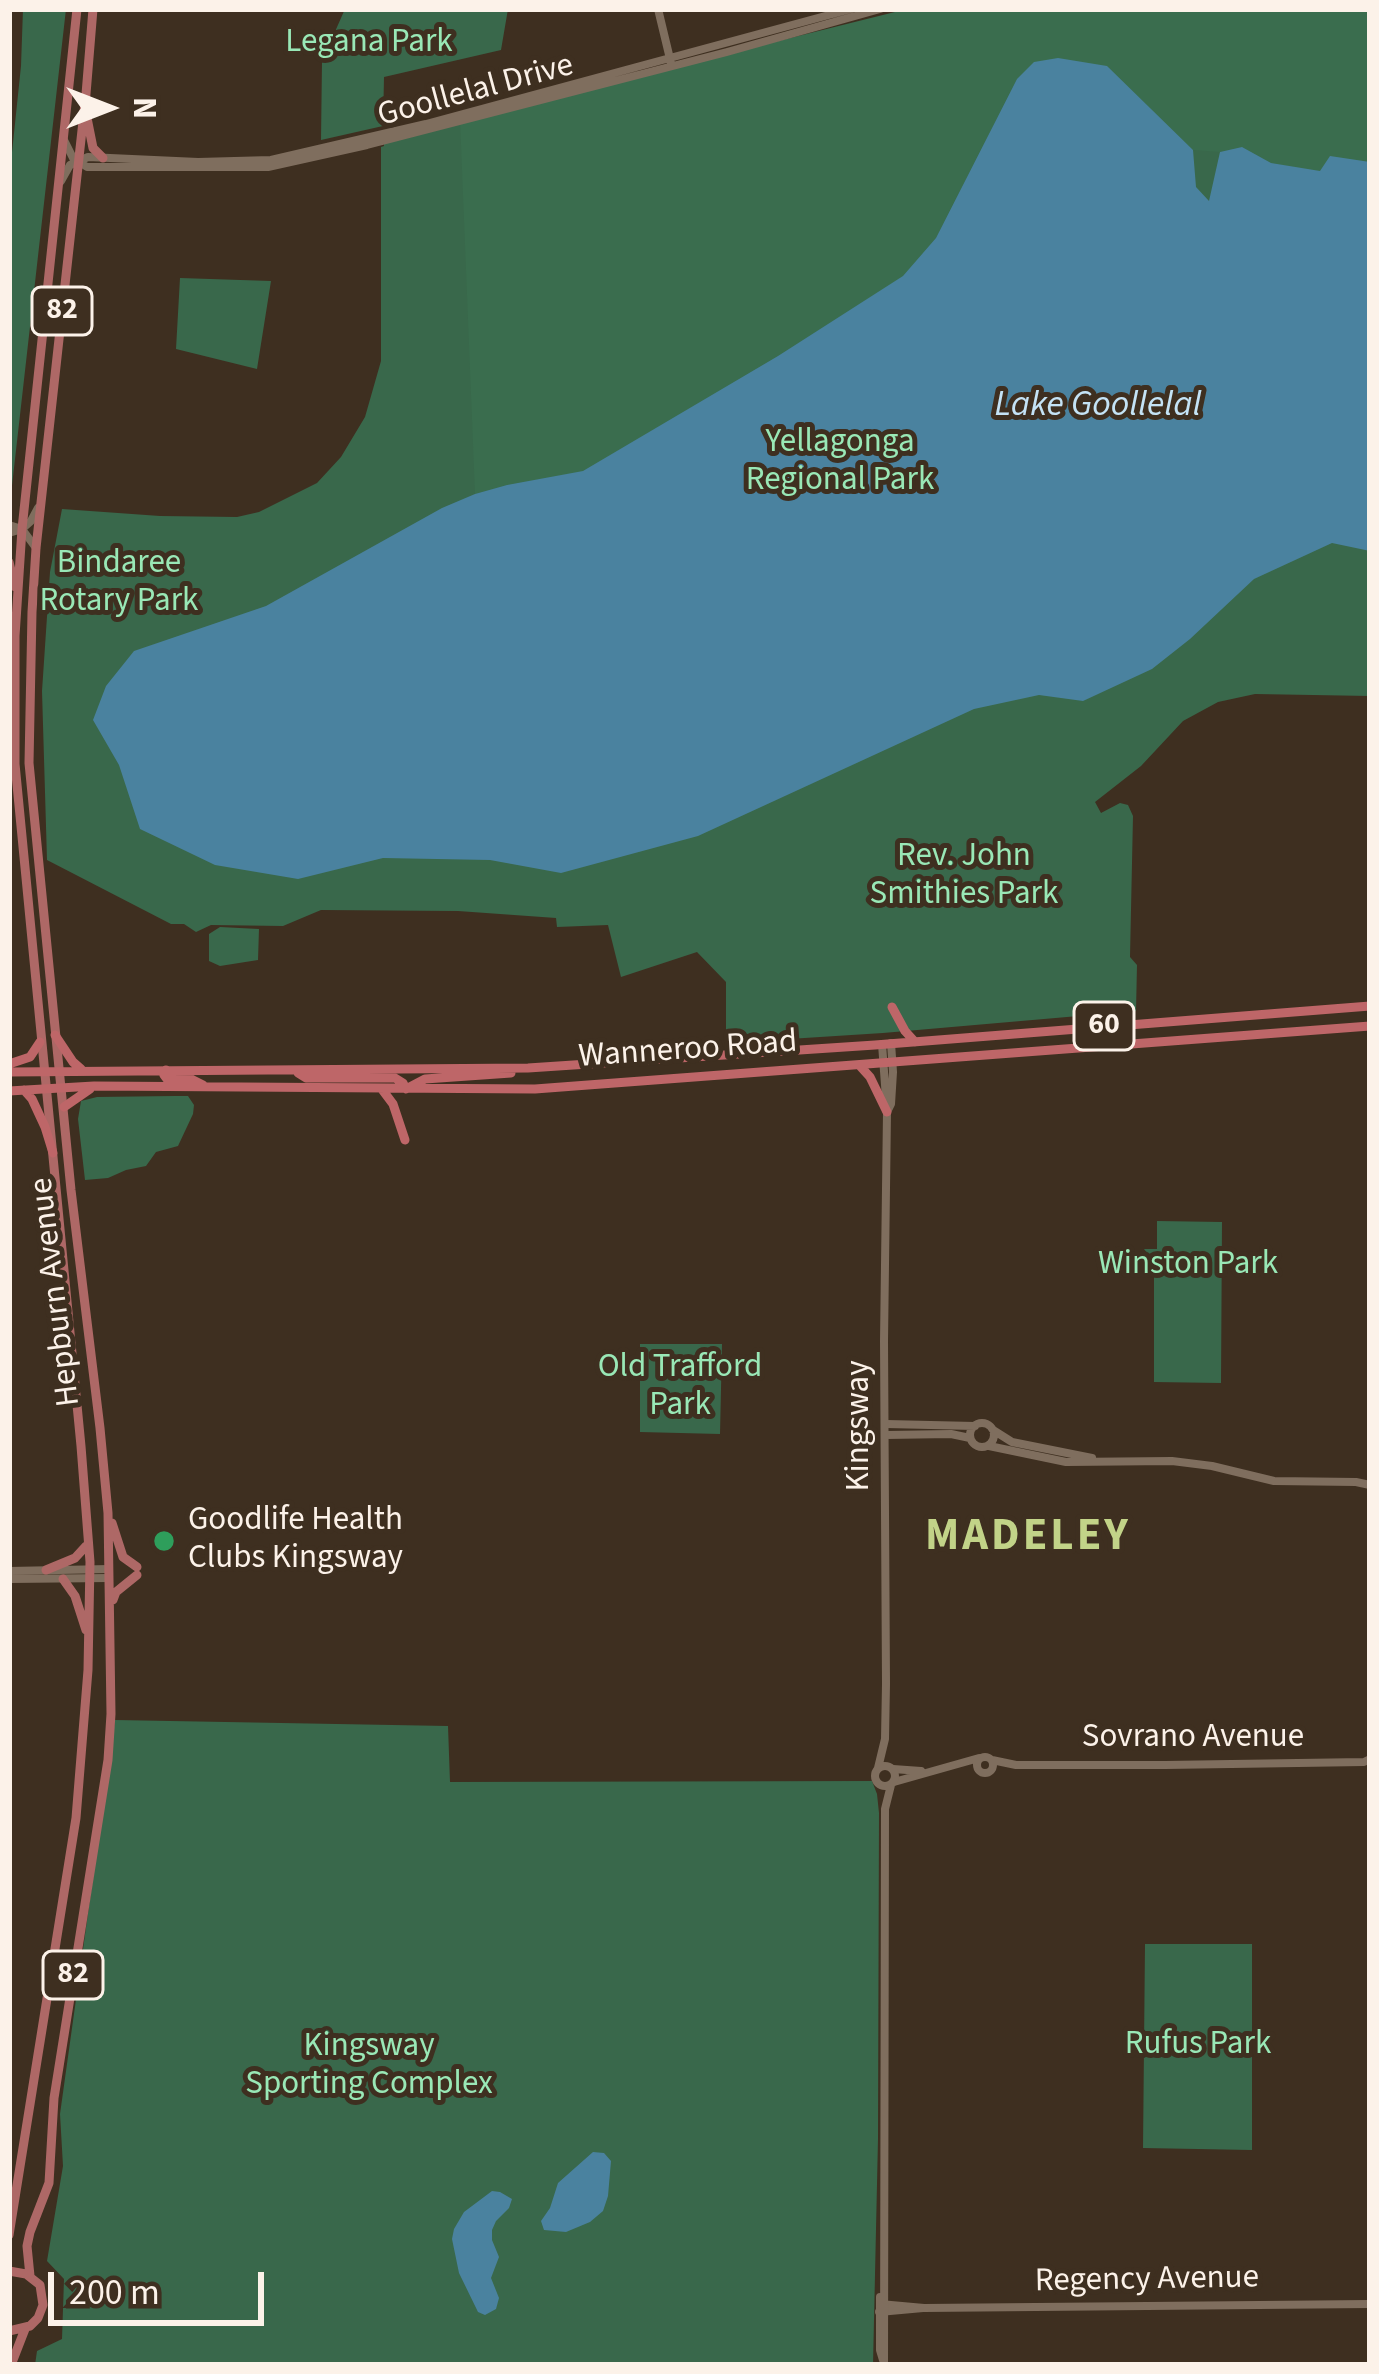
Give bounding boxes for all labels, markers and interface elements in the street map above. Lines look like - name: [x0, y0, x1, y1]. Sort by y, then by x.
- park label: Legana Park: [285, 24, 453, 64]
- street label: Goollelal Drive: [374, 47, 578, 137]
- north arrow: [48, 48, 168, 168]
- text: N: [121, 97, 168, 119]
- road number: 82: [32, 287, 92, 335]
- water label: Lake Goollelal: [995, 385, 1201, 429]
- park label: Yellagonga Regional Park: [746, 424, 934, 502]
- park label: Bindaree Rotary Park: [40, 545, 198, 623]
- park label: Rev. John Smithies Park: [870, 838, 1058, 916]
- road number: 60: [1074, 1002, 1134, 1050]
- street label: Wanneroo Road: [577, 1024, 799, 1078]
- street label: Hepburn Avenue: [23, 1175, 91, 1409]
- park label: Winston Park: [1098, 1246, 1278, 1286]
- park label: Old Trafford Park: [598, 1349, 762, 1427]
- street label: Kingsway: [841, 1360, 881, 1492]
- place label: Goodlife Health Clubs Kingsway: [188, 1502, 403, 1580]
- district label: MADELEY: [925, 1512, 1131, 1566]
- marker: Goodlife Health Clubs Kingsway: [151, 1528, 177, 1554]
- street label: Sovrano Avenue: [1082, 1719, 1304, 1759]
- road number: 82: [43, 1951, 103, 1999]
- park label: Rufus Park: [1125, 2026, 1271, 2066]
- park label: Kingsway Sporting Complex: [245, 2028, 493, 2106]
- scale bar: [54, 2248, 270, 2322]
- street label: Regency Avenue: [1035, 2259, 1259, 2303]
- text: 200 m: [69, 2267, 160, 2318]

